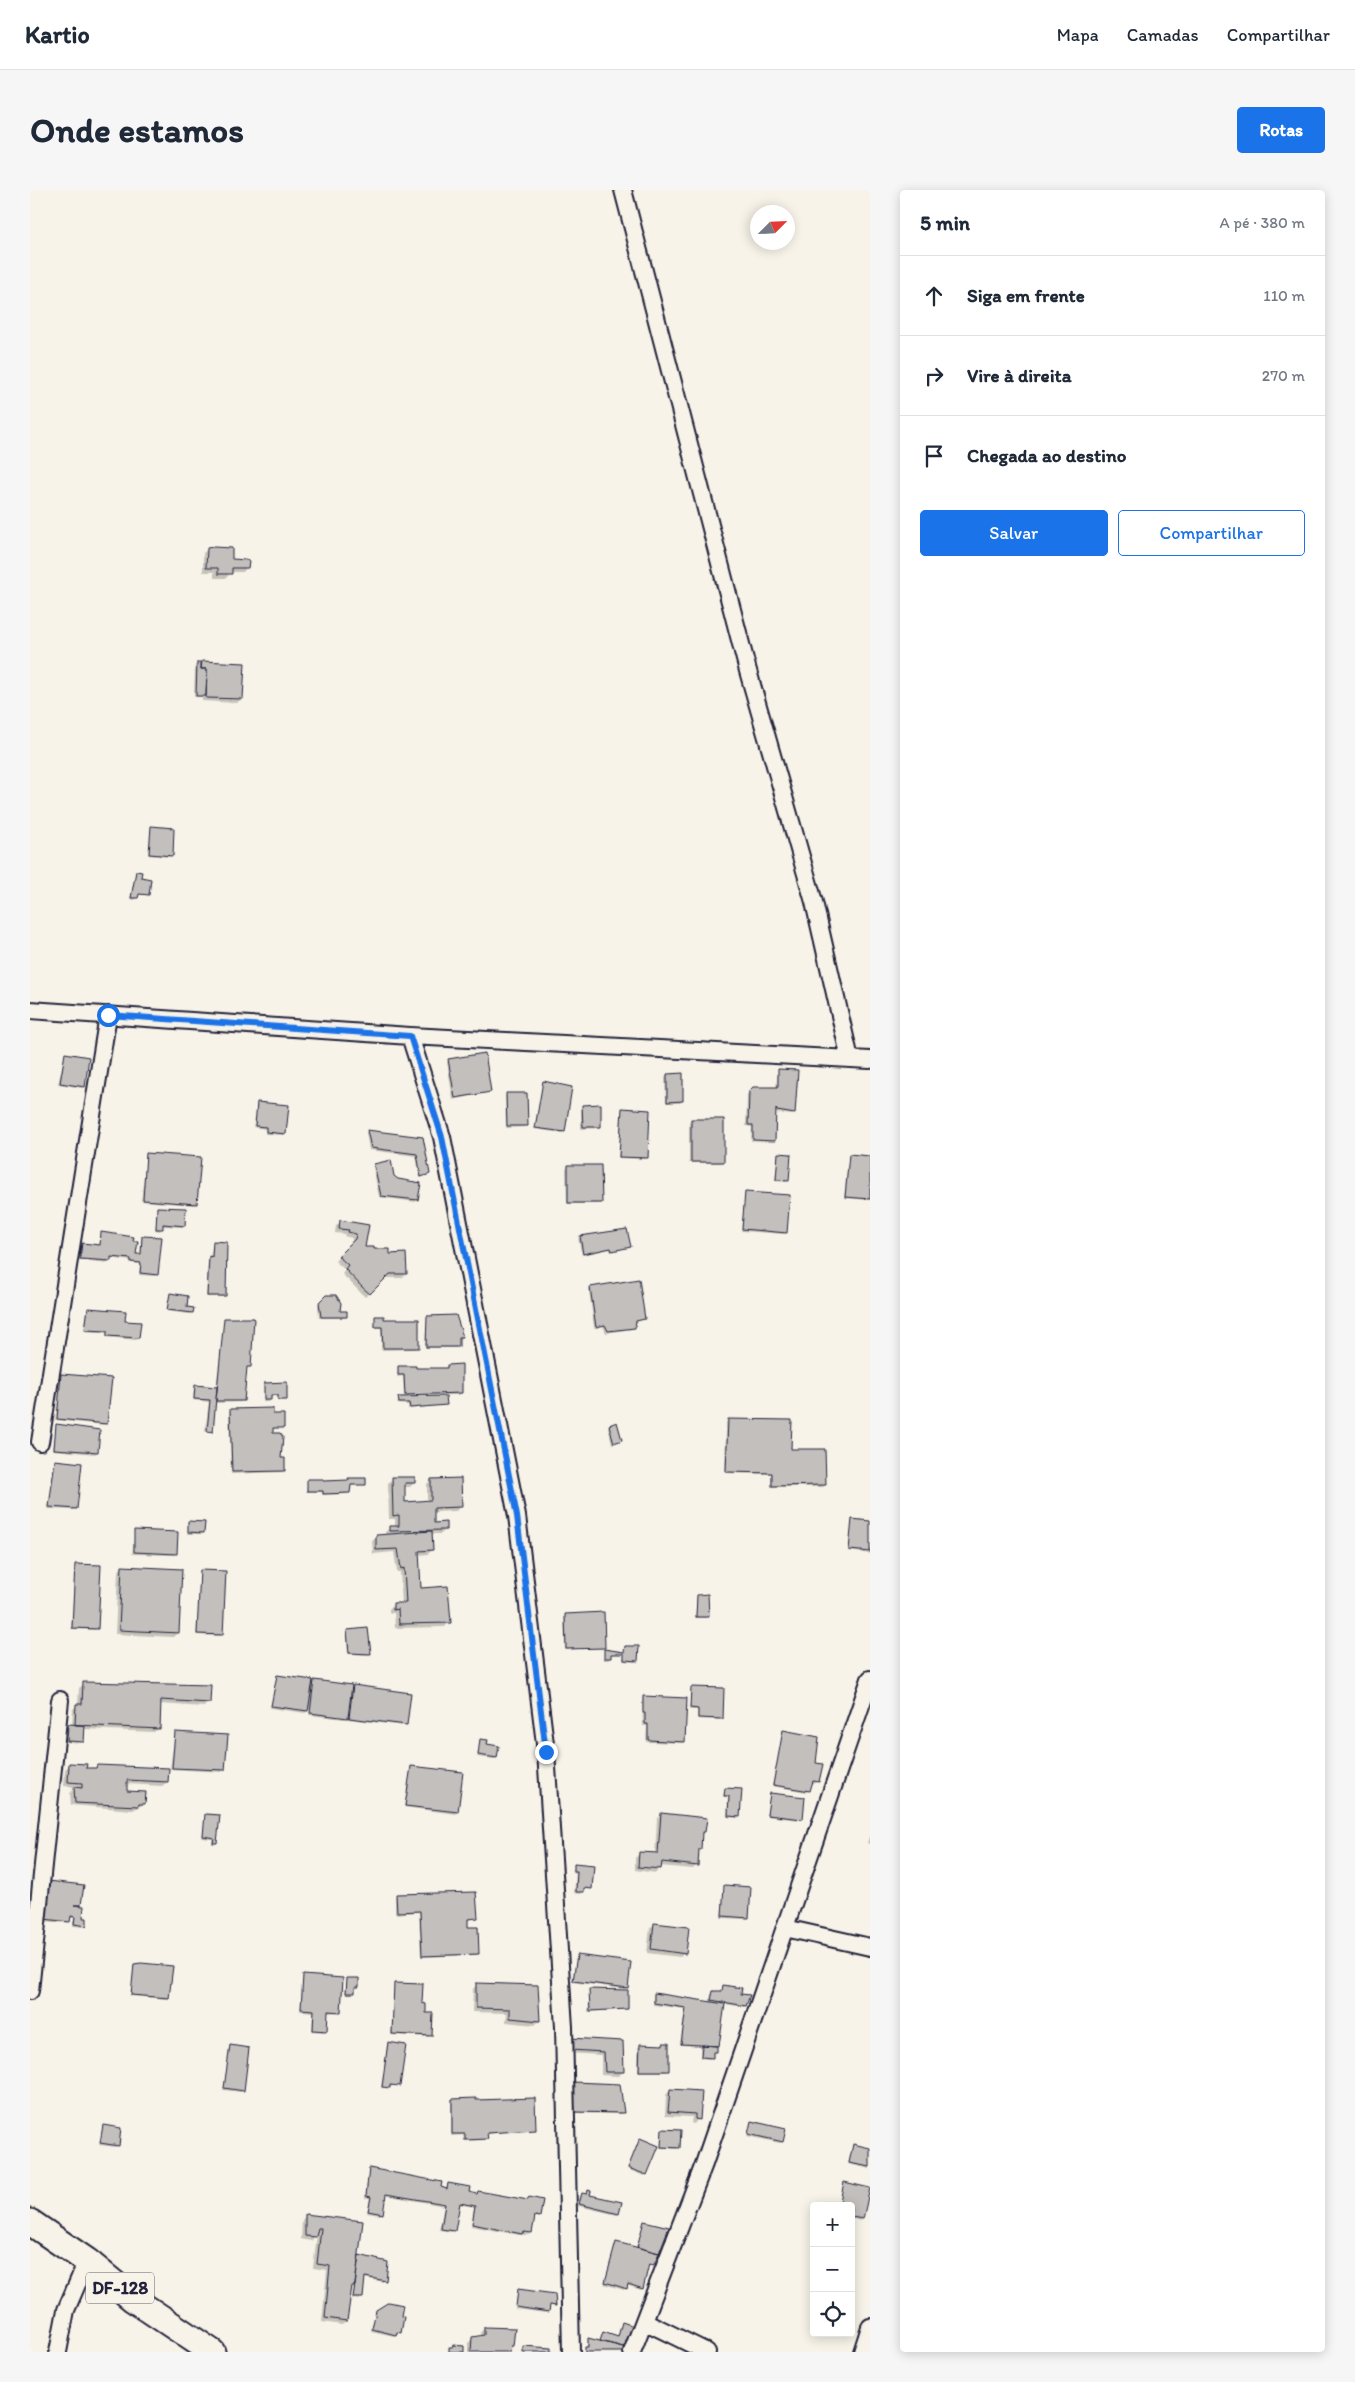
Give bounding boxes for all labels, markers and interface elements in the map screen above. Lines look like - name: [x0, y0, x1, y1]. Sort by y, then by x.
- text: Kartio: [25, 20, 90, 49]
- text: Mapa: [1057, 24, 1099, 46]
- text: Camadas: [1127, 24, 1199, 46]
- text: Compartilhar: [1227, 24, 1330, 46]
- button: Rotas: [1237, 107, 1325, 153]
- text: Onde estamos: [30, 109, 244, 151]
- north arrow: [750, 205, 795, 250]
- text: 5 min: [920, 210, 970, 235]
- text: A pé · 380 m: [1220, 213, 1305, 232]
- icon: ahead: [920, 282, 948, 310]
- text: Siga em frente: [967, 284, 1085, 307]
- text: 110 m: [1263, 286, 1305, 305]
- icon: right: [920, 362, 948, 390]
- text: Vire à direita: [967, 364, 1072, 387]
- text: 270 m: [1262, 366, 1305, 385]
- icon: arrive: [920, 442, 948, 470]
- text: Chegada ao destino: [967, 444, 1126, 467]
- button: Salvar: [920, 510, 1108, 556]
- button: Compartilhar: [1118, 510, 1305, 556]
- route start: [97, 1004, 120, 1027]
- route end: [535, 1741, 558, 1764]
- map controls: [810, 2202, 855, 2337]
- button: +: [810, 2202, 855, 2247]
- button: −: [810, 2247, 855, 2292]
- road number: DF-128: [86, 2272, 154, 2304]
- button: locate: [810, 2292, 855, 2337]

